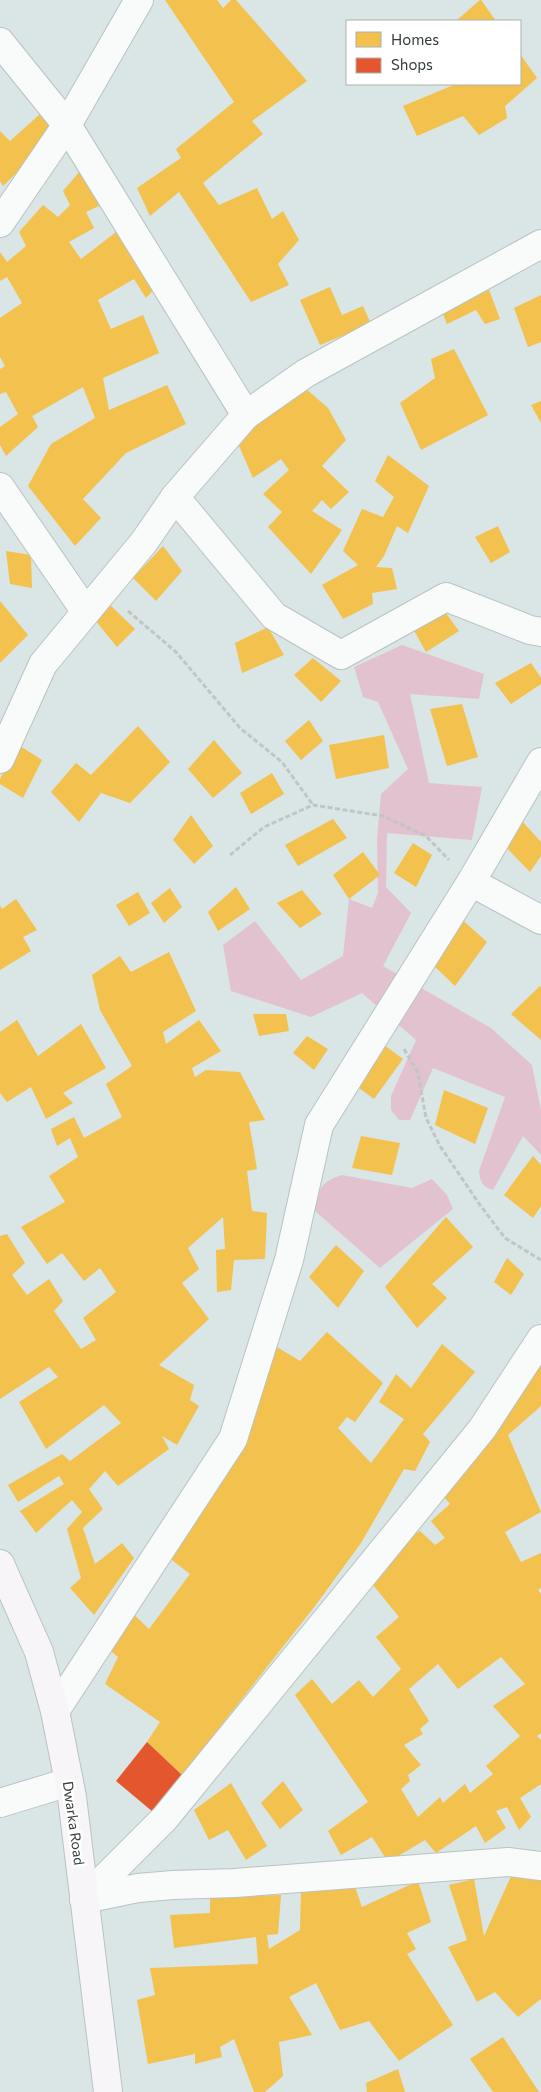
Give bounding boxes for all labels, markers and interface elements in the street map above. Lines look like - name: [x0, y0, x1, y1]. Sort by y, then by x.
- legend: [346, 20, 521, 85]
- text: Homes: [391, 30, 439, 48]
- text: Shops: [391, 55, 433, 73]
- street label: Dwarka Road: [60, 1780, 88, 1866]

